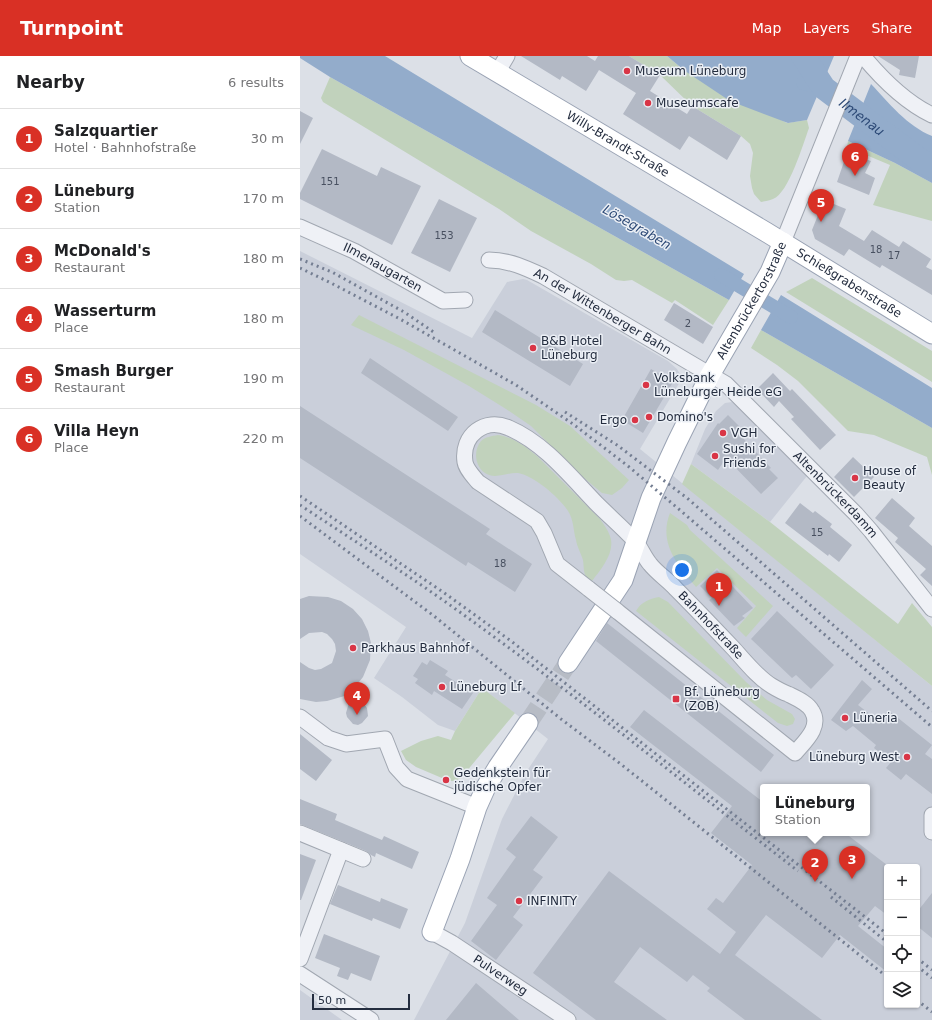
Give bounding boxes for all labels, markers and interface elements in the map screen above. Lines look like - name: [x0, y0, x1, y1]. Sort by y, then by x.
- text: Turnpoint: [20, 17, 123, 39]
- text: Map: [752, 20, 781, 36]
- text: Layers: [803, 20, 850, 36]
- text: Share: [872, 20, 912, 36]
- place label: Museum Lüneburg: [635, 64, 746, 78]
- marker: Museum Lüneburg: [622, 66, 632, 76]
- text: Nearby: [16, 72, 85, 92]
- text: 6 results: [228, 75, 284, 90]
- water label: Ilmenau: [837, 95, 888, 139]
- place label: Museumscafe: [656, 96, 739, 110]
- marker: Museumscafe: [643, 98, 653, 108]
- street label: Willy-Brandt-Straße: [564, 108, 672, 180]
- text: Salzquartier: [54, 122, 158, 140]
- text: 1: [24, 131, 34, 146]
- text: 30 m: [251, 131, 284, 146]
- text: Hotel · Bahnhofstraße: [54, 140, 196, 155]
- pin: 6: [842, 143, 868, 176]
- house number: 151: [320, 176, 340, 187]
- text: Lüneburg: [54, 182, 135, 200]
- pin: 5: [808, 189, 834, 222]
- text: 2: [24, 191, 34, 206]
- text: 170 m: [242, 191, 284, 206]
- text: Station: [54, 200, 100, 215]
- water label: Lösegraben: [600, 201, 674, 253]
- house number: 153: [434, 230, 454, 241]
- street label: Ilmenaugarten: [341, 240, 425, 295]
- street label: Altenbrückertorstraße: [714, 240, 789, 362]
- text: McDonald's: [54, 242, 151, 260]
- house number: 18: [870, 244, 882, 255]
- street label: Schießgrabenstraße: [794, 245, 904, 321]
- house number: 17: [888, 250, 900, 261]
- text: 3: [24, 251, 34, 266]
- text: 180 m: [242, 251, 284, 266]
- text: Restaurant: [54, 260, 125, 275]
- street label: An der Wittenberger Bahn: [532, 266, 674, 357]
- text: Wasserturm: [54, 302, 156, 320]
- text: 4: [24, 311, 34, 326]
- text: 180 m: [242, 311, 284, 326]
- house number: 2: [685, 318, 691, 329]
- text: Place: [54, 320, 89, 335]
- place label: B&B Hotel Lüneburg: [541, 334, 602, 362]
- marker: B&B Hotel Lüneburg: [528, 343, 538, 353]
- text: Smash Burger: [54, 362, 173, 380]
- text: 5: [24, 371, 34, 386]
- text: 190 m: [242, 371, 284, 386]
- place label: Volksbank Lüneburger Heide eG: [654, 371, 782, 399]
- text: Restaurant: [54, 380, 125, 395]
- marker: Volksbank Lüneburger Heide eG: [641, 380, 651, 390]
- place label: Domino's: [657, 410, 713, 424]
- marker: Domino's: [644, 412, 654, 422]
- place label: Ergo: [600, 413, 627, 427]
- marker: Ergo: [630, 415, 640, 425]
- text: Villa Heyn: [54, 422, 139, 440]
- place label: VGH: [731, 426, 758, 440]
- marker: VGH: [718, 428, 728, 438]
- text: 6: [24, 431, 34, 446]
- text: 220 m: [242, 431, 284, 446]
- text: Place: [54, 440, 89, 455]
- place label: Sushi for Friends: [723, 442, 776, 470]
- street label: Altenbrückerdamm: [790, 448, 881, 541]
- marker: Sushi for Friends: [710, 451, 720, 461]
- place label: House of Beauty: [863, 464, 917, 492]
- marker: House of Beauty: [850, 473, 860, 483]
- house number: 15: [811, 527, 823, 538]
- house number: 18: [494, 558, 506, 569]
- your location: [672, 560, 692, 580]
- pin: 1: [706, 573, 732, 606]
- street label: Bahnhofstraße: [675, 588, 746, 662]
- place label: Parkhaus Bahnhof: [361, 641, 470, 655]
- marker: Parkhaus Bahnhof: [348, 643, 358, 653]
- place label: Lüneburg Lf: [450, 680, 522, 694]
- pin: 4: [344, 682, 370, 715]
- marker: Lüneburg Lf: [437, 682, 447, 692]
- place label: Bf. Lüneburg (ZOB): [684, 685, 760, 713]
- marker: Bf. Lüneburg (ZOB): [671, 694, 681, 704]
- place label: Lüneria: [853, 711, 898, 725]
- marker: Lüneria: [840, 713, 850, 723]
- place label: Lüneburg West: [809, 750, 899, 764]
- marker: Lüneburg West: [902, 752, 912, 762]
- place label: Gedenkstein für jüdische Opfer: [453, 766, 550, 794]
- marker: Gedenkstein für jüdische Opfer: [441, 775, 451, 785]
- popup: [760, 784, 870, 836]
- text: Lüneburg: [775, 794, 855, 812]
- text: Station: [775, 812, 821, 827]
- pin: 3: [839, 846, 865, 879]
- pin: 2: [802, 849, 828, 882]
- map controls: [884, 864, 920, 1008]
- button: +: [884, 864, 920, 900]
- place label: INFINITY: [527, 894, 578, 908]
- marker: INFINITY: [514, 896, 524, 906]
- button: −: [884, 900, 920, 936]
- button: locate: [884, 936, 920, 972]
- street label: Pulverweg: [471, 952, 530, 998]
- button: layers: [884, 972, 920, 1008]
- scale bar: [312, 992, 410, 1011]
- text: 50 m: [318, 994, 346, 1007]

